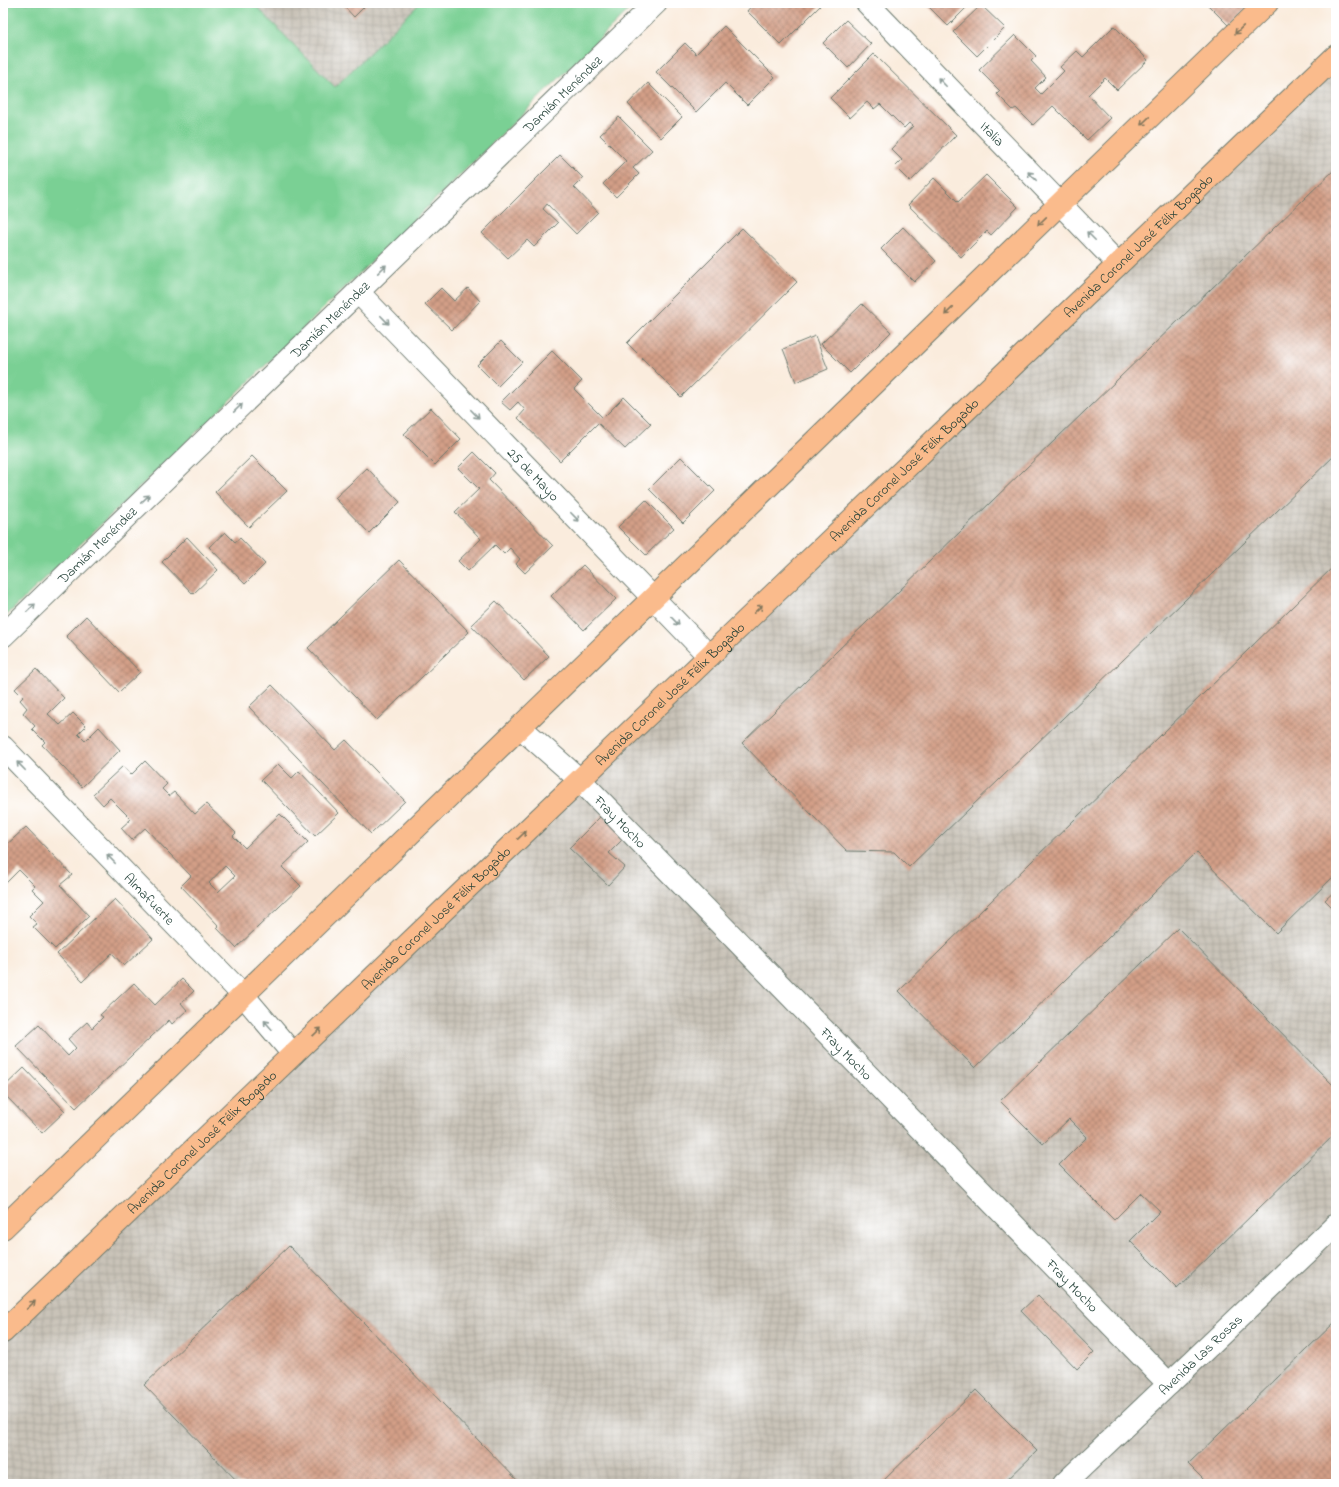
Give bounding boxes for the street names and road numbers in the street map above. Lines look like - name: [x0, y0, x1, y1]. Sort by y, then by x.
- street label: Damián Menéndez: [518, 51, 608, 139]
- street label: Italia: [974, 117, 1009, 152]
- street label: Avenida Coronel José Félix Bogado: [1059, 170, 1219, 324]
- street label: Damián Menéndez: [286, 277, 375, 365]
- street label: Avenida Coronel José Félix Bogado: [825, 394, 984, 548]
- street label: 25 de Mayo: [501, 444, 564, 507]
- street label: Damián Menéndez: [53, 502, 143, 590]
- street label: Avenida Coronel José Félix Bogado: [591, 618, 750, 772]
- street label: Fray Mocho: [588, 790, 650, 854]
- street label: Avenida Coronel José Félix Bogado: [357, 842, 516, 996]
- street label: Almafuerte: [118, 869, 179, 931]
- street label: Fray Mocho: [814, 1022, 877, 1086]
- street label: Avenida Coronel José Félix Bogado: [123, 1066, 282, 1220]
- street label: Fray Mocho: [1040, 1254, 1103, 1318]
- street label: Avenida Las Rosas: [1154, 1310, 1248, 1401]

